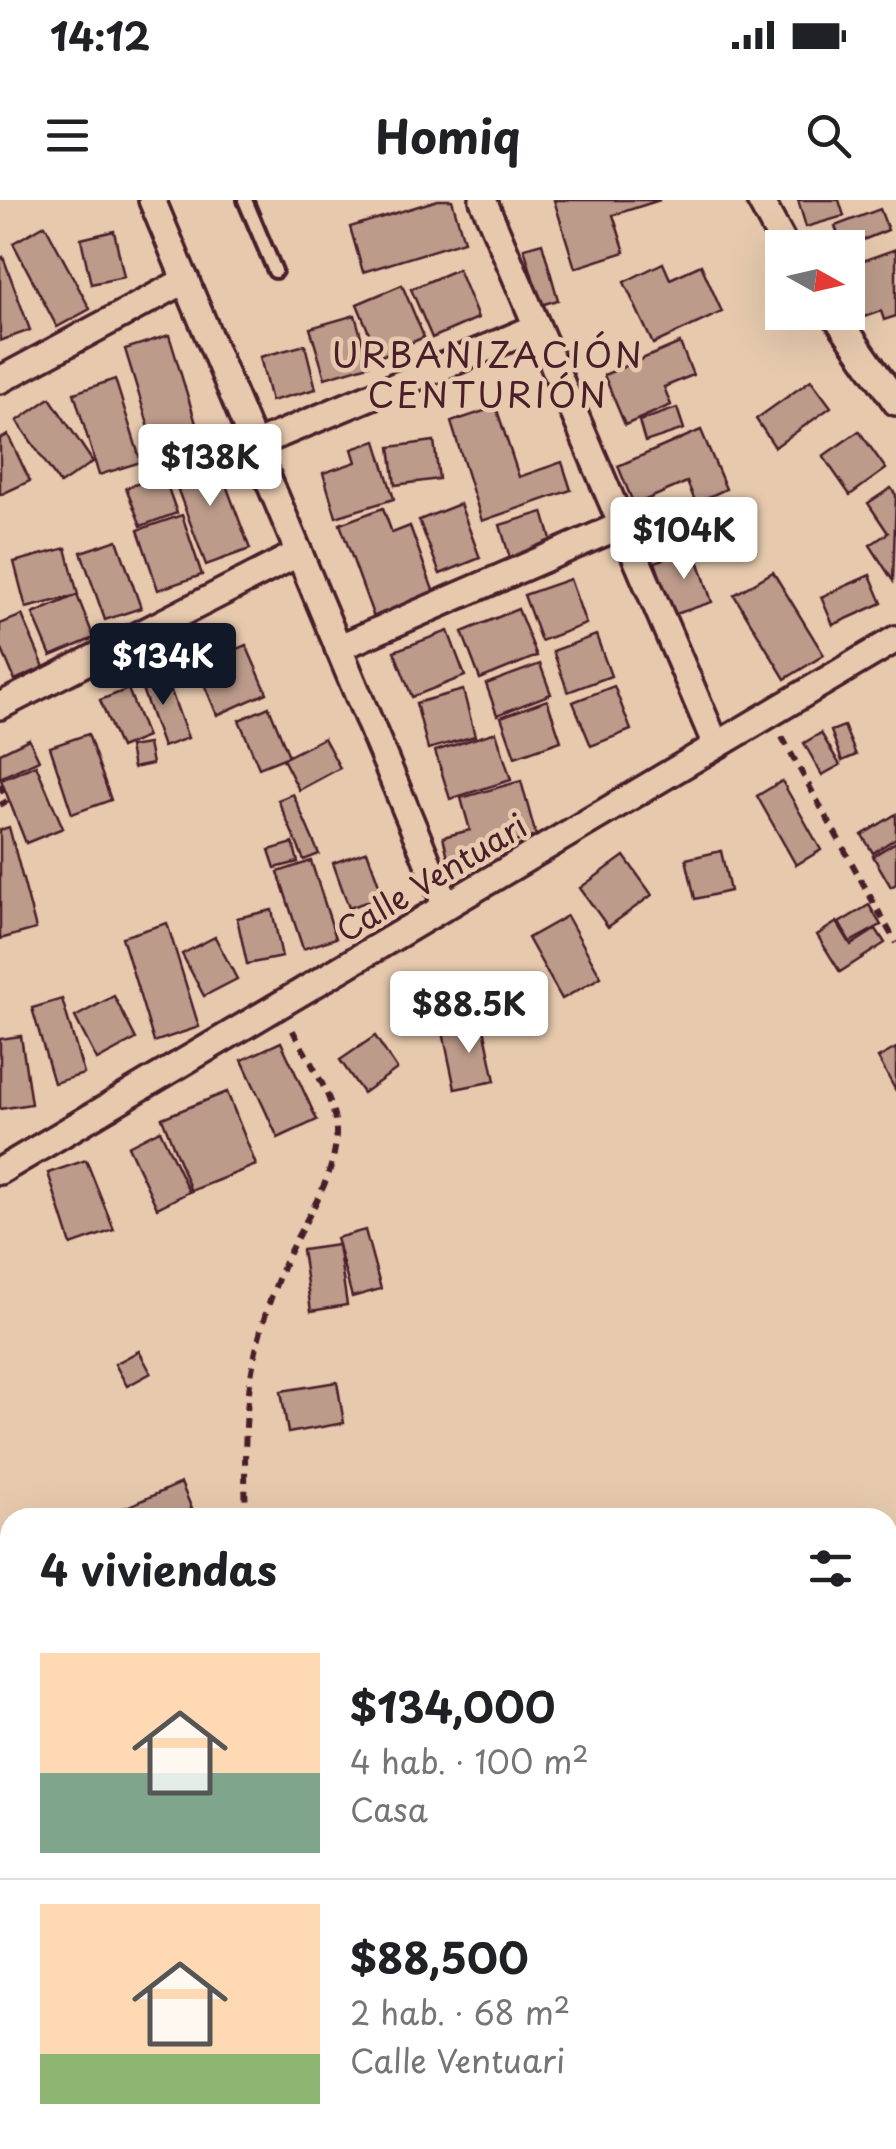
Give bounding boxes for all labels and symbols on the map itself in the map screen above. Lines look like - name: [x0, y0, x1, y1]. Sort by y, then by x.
- north arrow: [765, 230, 865, 330]
- district label: URBANIZACIÓN CENTURIÓN: [332, 327, 644, 420]
- pin: $138K: [140, 424, 280, 509]
- pin: $104K: [614, 497, 754, 582]
- pin: $134K: [93, 623, 233, 708]
- street label: Calle Ventuari: [326, 801, 536, 953]
- pin: $88.5K: [388, 971, 550, 1056]

